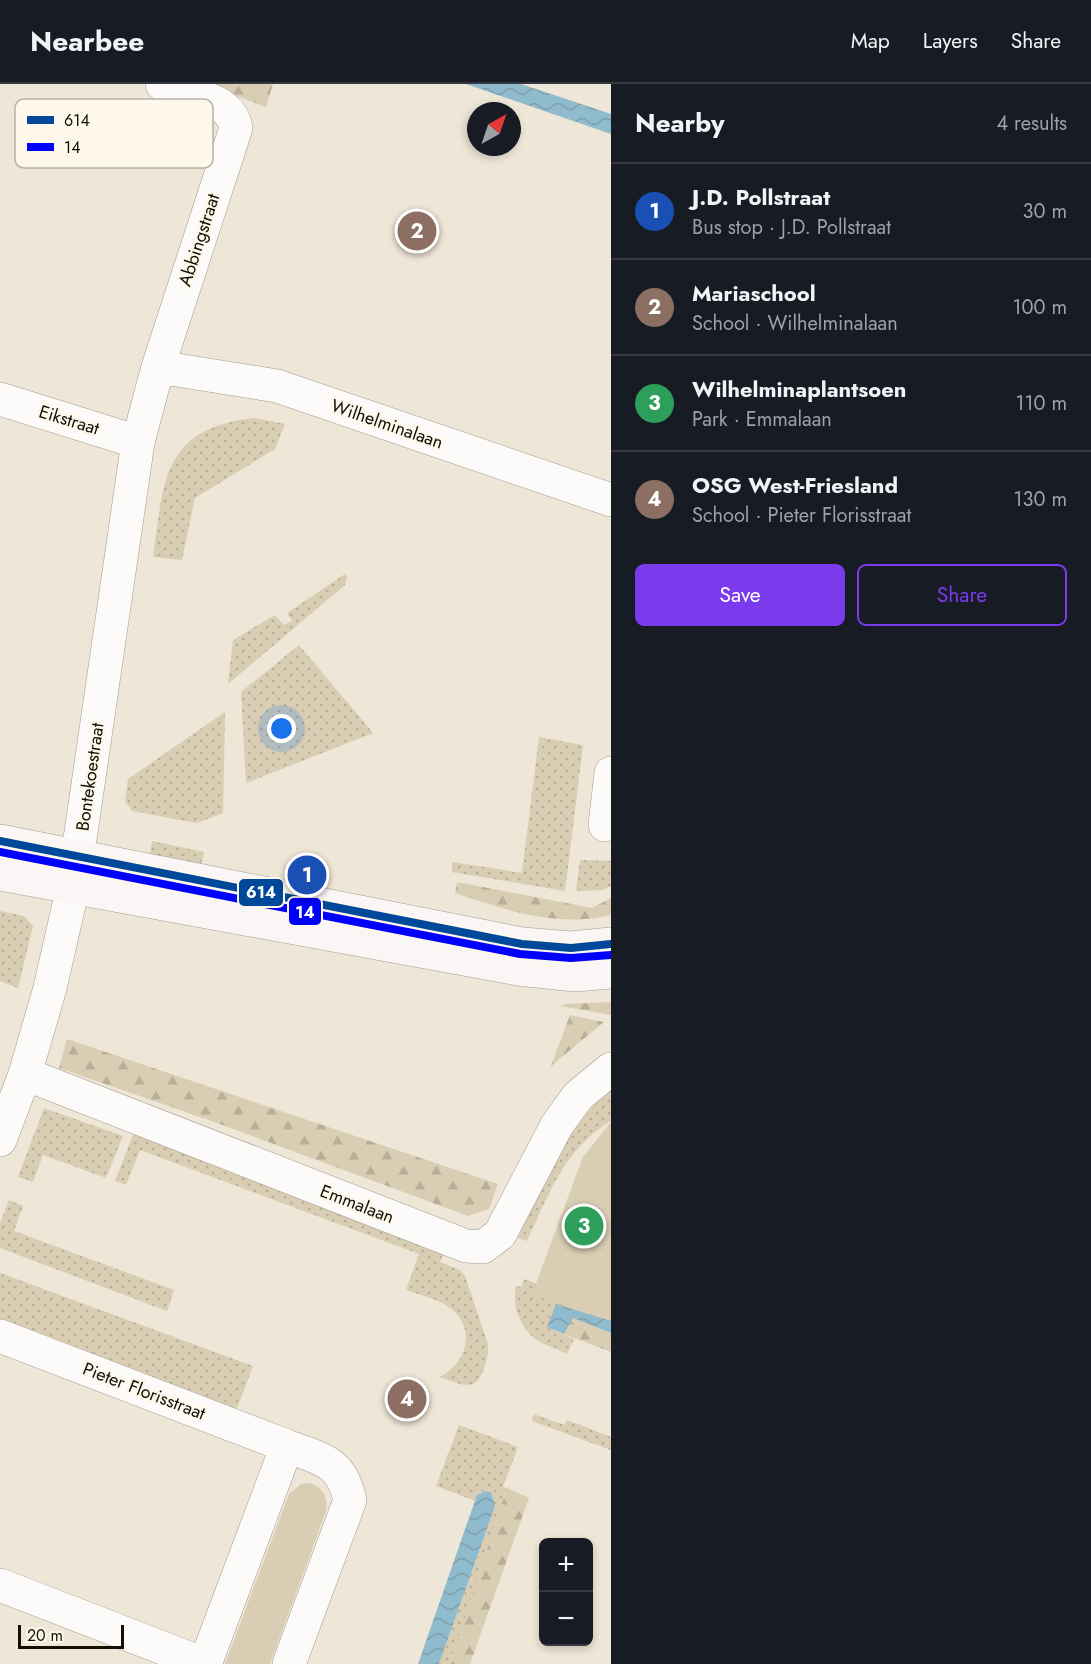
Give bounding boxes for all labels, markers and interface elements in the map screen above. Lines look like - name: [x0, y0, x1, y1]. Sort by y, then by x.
- text: Nearbee: [30, 21, 144, 62]
- text: Map: [851, 26, 890, 56]
- text: Layers: [923, 26, 978, 56]
- text: Share: [1011, 26, 1061, 56]
- legend: [15, 99, 213, 168]
- north arrow: [467, 102, 521, 156]
- text: Nearby: [635, 104, 724, 142]
- text: 614: [64, 109, 90, 132]
- text: 4 results: [996, 109, 1067, 138]
- text: 14: [64, 136, 81, 159]
- text: J.D. Pollstraat: [692, 181, 830, 213]
- street label: Abbingstraat: [172, 190, 226, 290]
- text: 1: [649, 197, 660, 226]
- text: 30 m: [1022, 197, 1067, 226]
- pin: 2: [398, 208, 436, 254]
- text: Bus stop · J.D. Pollstraat: [692, 213, 891, 242]
- text: Mariaschool: [692, 277, 816, 309]
- text: 2: [648, 293, 661, 322]
- text: 100 m: [1012, 293, 1067, 322]
- text: School · Wilhelminalaan: [692, 309, 898, 338]
- text: Wilhelminaplantsoen: [692, 373, 906, 405]
- text: 3: [648, 389, 661, 418]
- text: 110 m: [1015, 389, 1067, 418]
- street label: Wilhelminalaan: [327, 393, 447, 455]
- street label: Eikstraat: [36, 399, 103, 442]
- text: Park · Emmalaan: [692, 405, 832, 434]
- text: OSG West-Friesland: [692, 469, 898, 501]
- text: 4: [648, 485, 661, 514]
- text: 130 m: [1013, 485, 1067, 514]
- text: School · Pieter Florisstraat: [692, 501, 911, 530]
- button: Save: [635, 564, 845, 626]
- button: Share: [857, 564, 1067, 626]
- your location: [267, 714, 296, 743]
- street label: Bontekoestraat: [70, 721, 111, 833]
- pin: 1: [288, 852, 326, 898]
- line badge: 614: [238, 878, 284, 907]
- text: 614: [246, 881, 276, 904]
- line badge: 14: [288, 897, 322, 926]
- text: 14: [295, 901, 315, 924]
- street label: Emmalaan: [316, 1178, 398, 1230]
- pin: 3: [564, 1204, 604, 1248]
- street label: Pieter Florisstraat: [79, 1356, 210, 1427]
- pin: 4: [388, 1376, 426, 1422]
- map controls: [539, 1538, 593, 1646]
- button: +: [539, 1538, 593, 1592]
- button: −: [539, 1592, 593, 1646]
- scale bar: [18, 1622, 124, 1650]
- text: 20 m: [27, 1624, 63, 1647]

